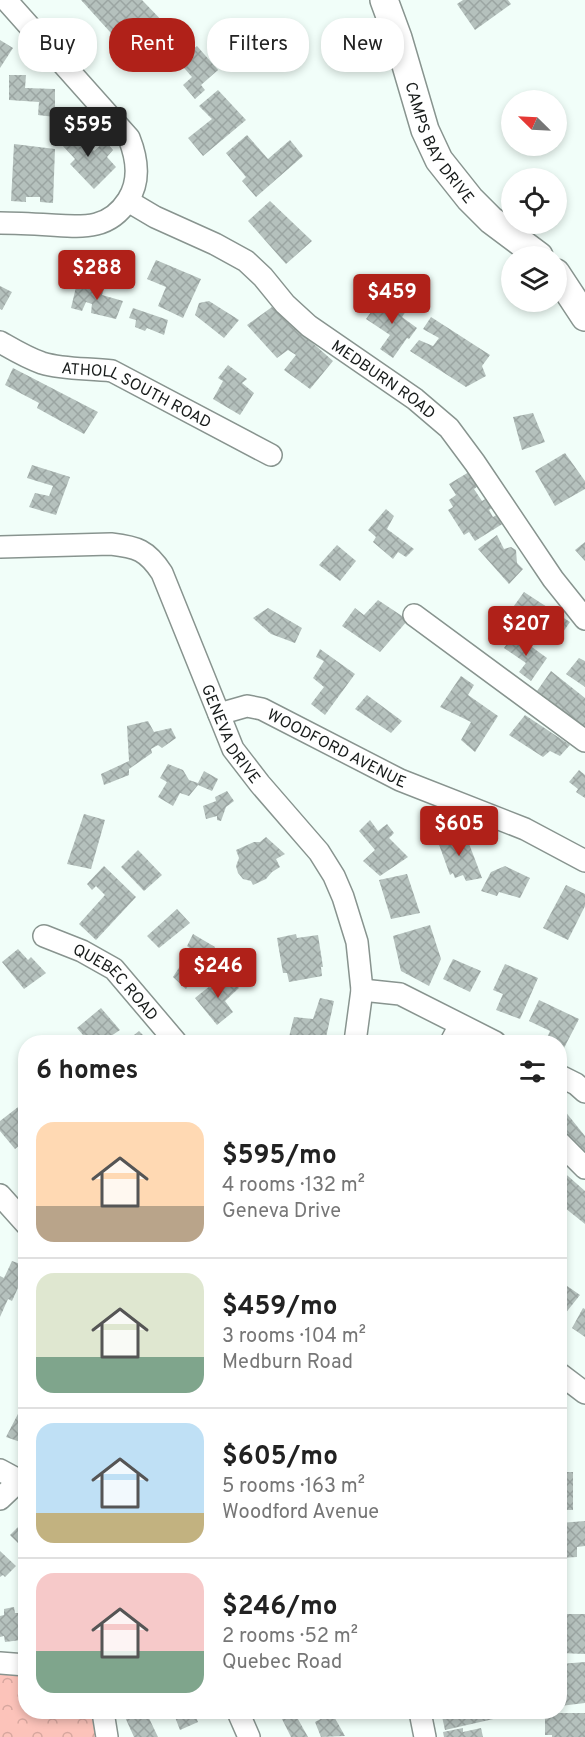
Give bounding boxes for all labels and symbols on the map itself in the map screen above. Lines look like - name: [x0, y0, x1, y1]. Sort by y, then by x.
- street label: CAMPS BAY DRIVE: [399, 80, 478, 208]
- north arrow: [501, 90, 567, 156]
- pin: $595: [52, 107, 124, 158]
- pin: $288: [61, 250, 133, 301]
- pin: $459: [356, 274, 428, 325]
- street label: MEDBURN ROAD: [327, 336, 439, 424]
- street label: ATHOLL SOUTH ROAD: [60, 359, 214, 434]
- pin: $207: [490, 606, 562, 657]
- street label: GENEVA DRIVE: [196, 682, 264, 788]
- street label: WOODFORD AVENUE: [263, 705, 409, 793]
- pin: $605: [423, 806, 495, 857]
- street label: QUEBEC ROAD: [70, 941, 161, 1025]
- pin: $246: [182, 948, 254, 999]

